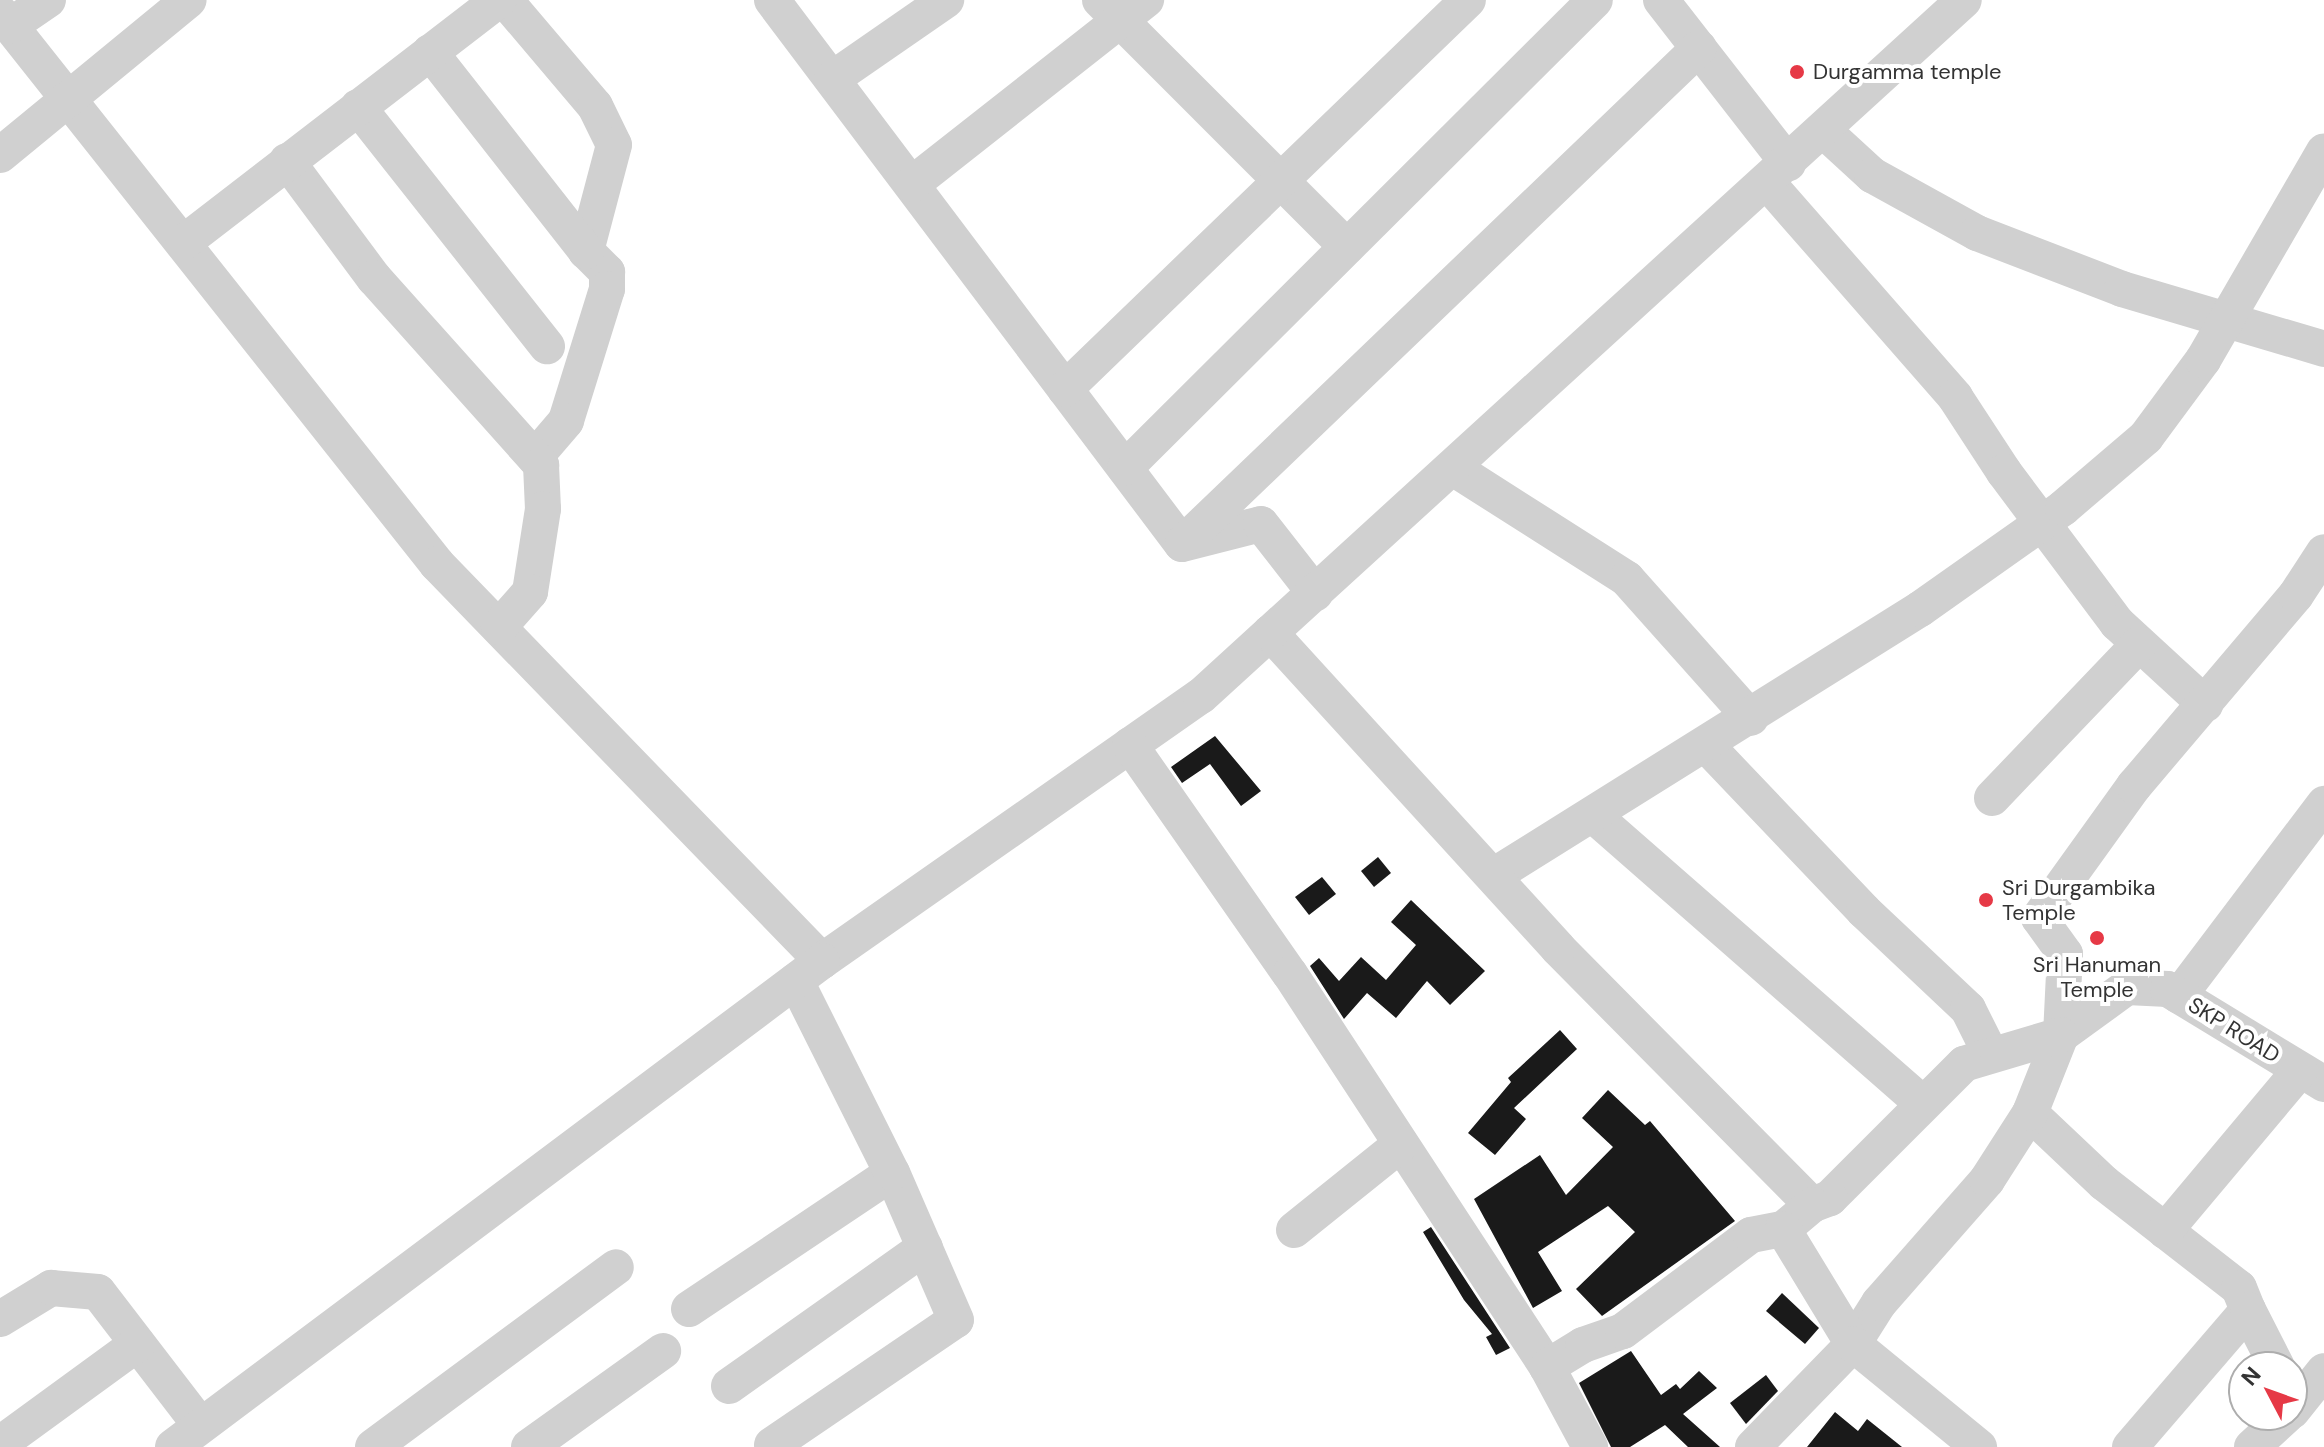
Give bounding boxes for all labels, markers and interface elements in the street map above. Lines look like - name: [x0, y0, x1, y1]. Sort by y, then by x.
- place label: Durgamma temple: [1813, 59, 2001, 85]
- marker: Durgamma temple: [1788, 63, 1806, 81]
- place label: Sri Durgambika Temple: [2002, 874, 2156, 926]
- marker: Sri Durgambika Temple: [1977, 891, 1995, 909]
- marker: Sri Hanuman Temple: [2088, 929, 2106, 947]
- place label: Sri Hanuman Temple: [2033, 951, 2161, 1002]
- street label: SKP ROAD: [2183, 992, 2285, 1068]
- north arrow: [2228, 1351, 2308, 1431]
- text: N: [2235, 1361, 2267, 1392]

